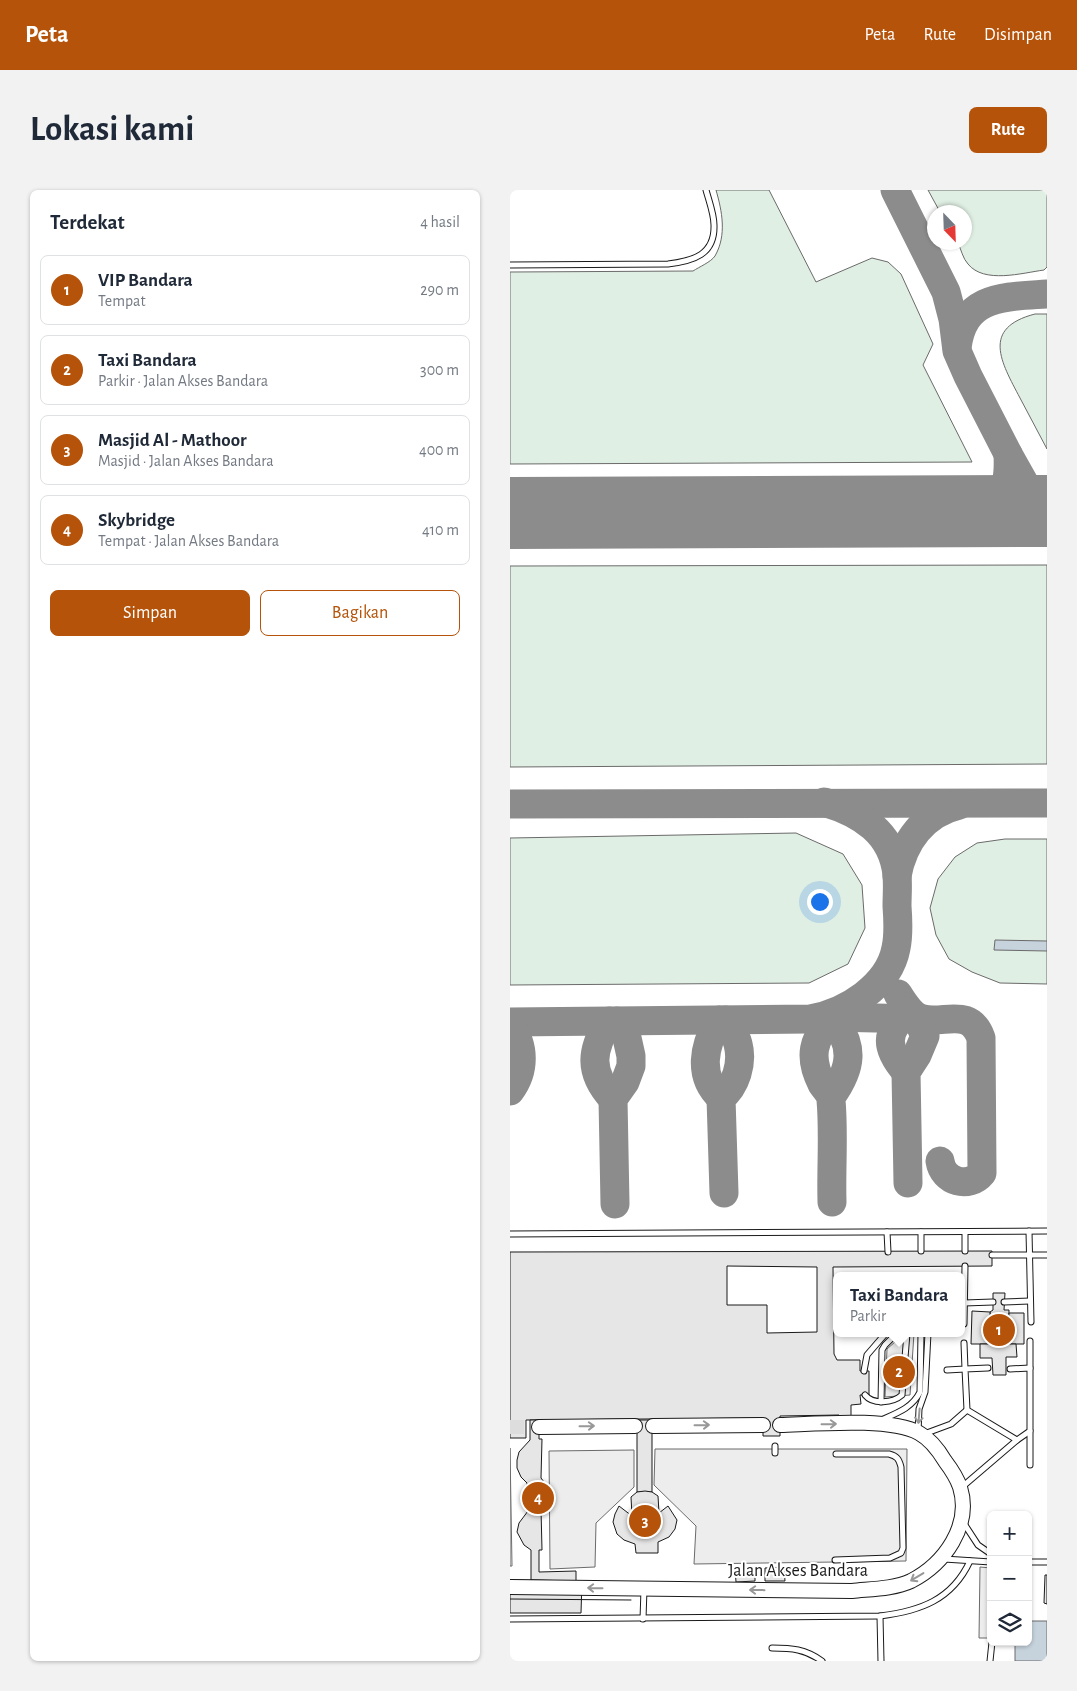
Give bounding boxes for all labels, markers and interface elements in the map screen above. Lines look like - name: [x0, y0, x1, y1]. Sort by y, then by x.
- text: Peta: [25, 23, 69, 47]
- text: Peta: [864, 26, 895, 44]
- text: Rute: [923, 26, 956, 44]
- text: Disimpan: [984, 26, 1052, 44]
- button: Rute: [969, 107, 1047, 153]
- text: Lokasi kami: [30, 112, 194, 147]
- north arrow: [927, 205, 972, 250]
- text: Terdekat: [50, 212, 125, 233]
- text: 4 hasil: [420, 214, 460, 230]
- text: VIP Bandara: [98, 271, 193, 290]
- text: 1: [64, 282, 70, 298]
- text: 290 m: [420, 282, 459, 298]
- text: Tempat: [98, 293, 146, 309]
- text: Taxi Bandara: [98, 351, 197, 370]
- text: 2: [63, 362, 71, 378]
- text: 300 m: [420, 362, 459, 378]
- text: Parkir · Jalan Akses Bandara: [98, 373, 268, 389]
- text: Masjid Al - Mathoor: [98, 431, 247, 450]
- text: 3: [64, 442, 70, 458]
- text: 400 m: [419, 442, 459, 458]
- text: Masjid · Jalan Akses Bandara: [98, 453, 274, 469]
- text: Skybridge: [98, 511, 175, 530]
- text: 4: [63, 522, 71, 538]
- text: 410 m: [422, 522, 459, 538]
- text: Tempat · Jalan Akses Bandara: [98, 533, 279, 549]
- button: Simpan: [50, 590, 250, 636]
- button: Bagikan: [260, 590, 460, 636]
- your location: [807, 889, 833, 915]
- popup: [833, 1272, 965, 1337]
- text: Taxi Bandara: [850, 1286, 948, 1305]
- text: Parkir: [850, 1308, 886, 1324]
- pin: 1: [983, 1311, 1015, 1349]
- pin: 2: [883, 1353, 915, 1391]
- one-way arrow: [914, 1408, 924, 1424]
- one-way arrow: [820, 1419, 836, 1429]
- one-way arrow: [694, 1420, 710, 1430]
- one-way arrow: [579, 1422, 595, 1431]
- pin: 4: [522, 1479, 554, 1517]
- pin: 3: [629, 1502, 661, 1540]
- map controls: [987, 1511, 1032, 1646]
- button: +: [987, 1511, 1032, 1556]
- button: −: [987, 1556, 1032, 1601]
- street label: Jalan Akses Bandara: [728, 1562, 868, 1580]
- one-way arrow: [911, 1572, 925, 1582]
- one-way arrow: [587, 1583, 603, 1593]
- one-way arrow: [749, 1585, 766, 1595]
- button: layers: [987, 1601, 1032, 1646]

